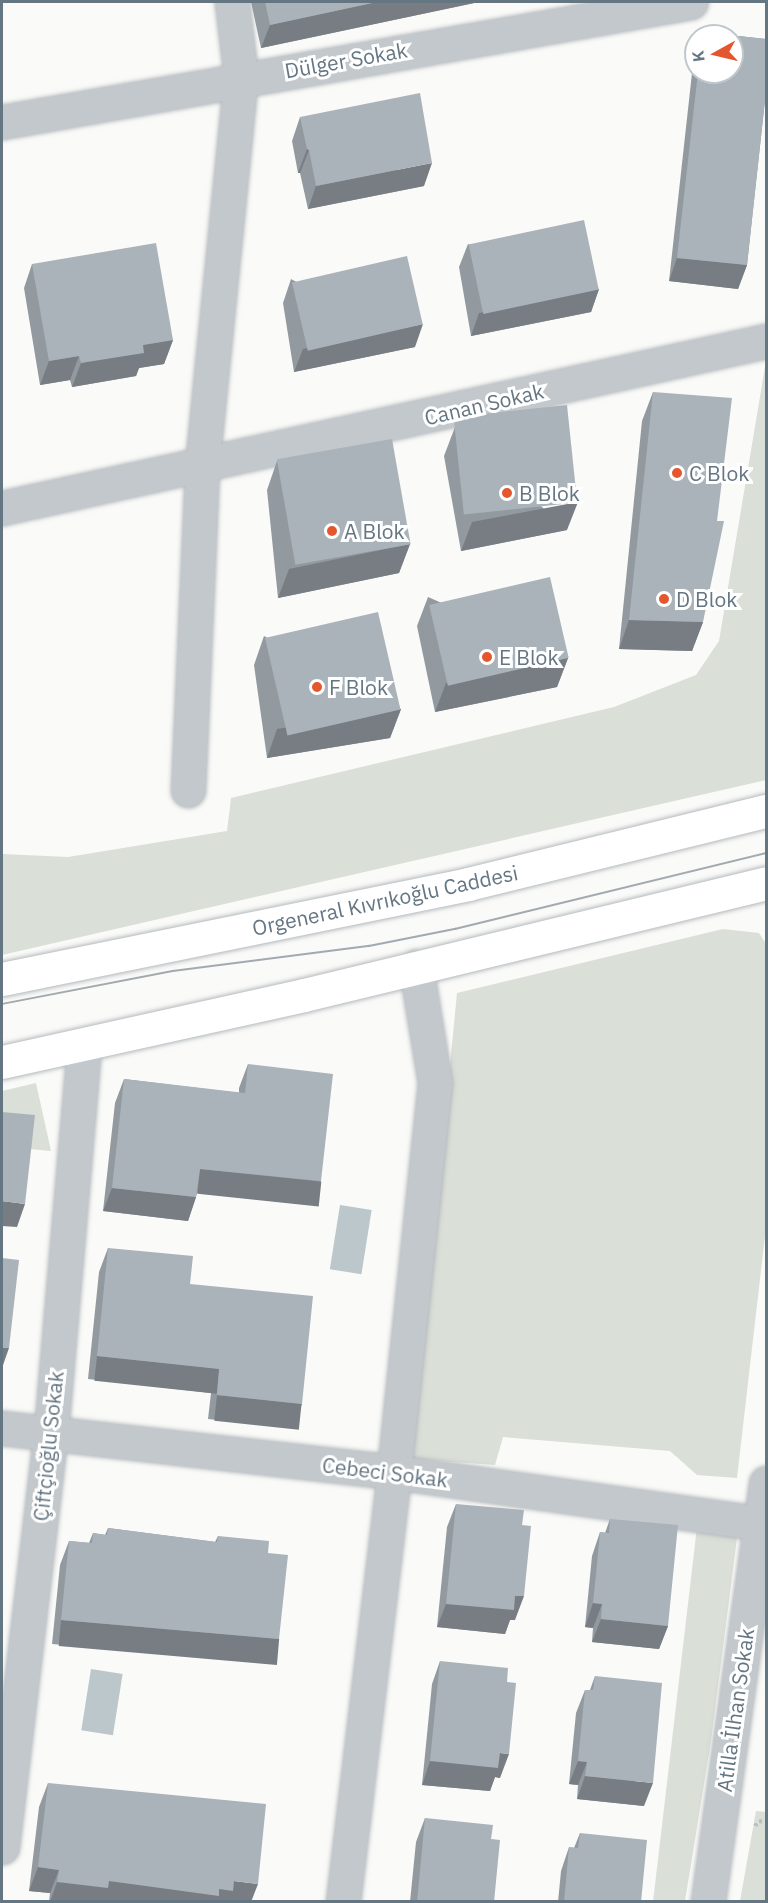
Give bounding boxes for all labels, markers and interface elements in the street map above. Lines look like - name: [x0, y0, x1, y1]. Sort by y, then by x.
- north arrow: [684, 24, 744, 84]
- street label: Dülger Sokak: [283, 37, 409, 83]
- text: K: [687, 49, 709, 63]
- street label: Canan Sokak: [422, 378, 546, 430]
- place label: C Blok: [689, 460, 749, 486]
- marker: C Blok: [670, 466, 684, 480]
- place label: B Blok: [519, 480, 580, 506]
- marker: B Blok: [500, 486, 514, 500]
- place label: A Blok: [344, 518, 405, 544]
- marker: A Blok: [325, 524, 339, 538]
- place label: D Blok: [676, 586, 737, 612]
- marker: D Blok: [657, 592, 671, 606]
- place label: E Blok: [499, 644, 558, 670]
- marker: E Blok: [480, 650, 494, 664]
- place label: F Blok: [329, 674, 388, 700]
- marker: F Blok: [310, 680, 324, 694]
- street label: Orgeneral Kıvrıkoğlu Caddesi: [250, 860, 520, 940]
- street label: Çiftçioğlu Sokak: [28, 1370, 68, 1522]
- street label: Cebeci Sokak: [321, 1452, 449, 1492]
- street label: Atilla İlhan Sokak: [711, 1627, 759, 1793]

